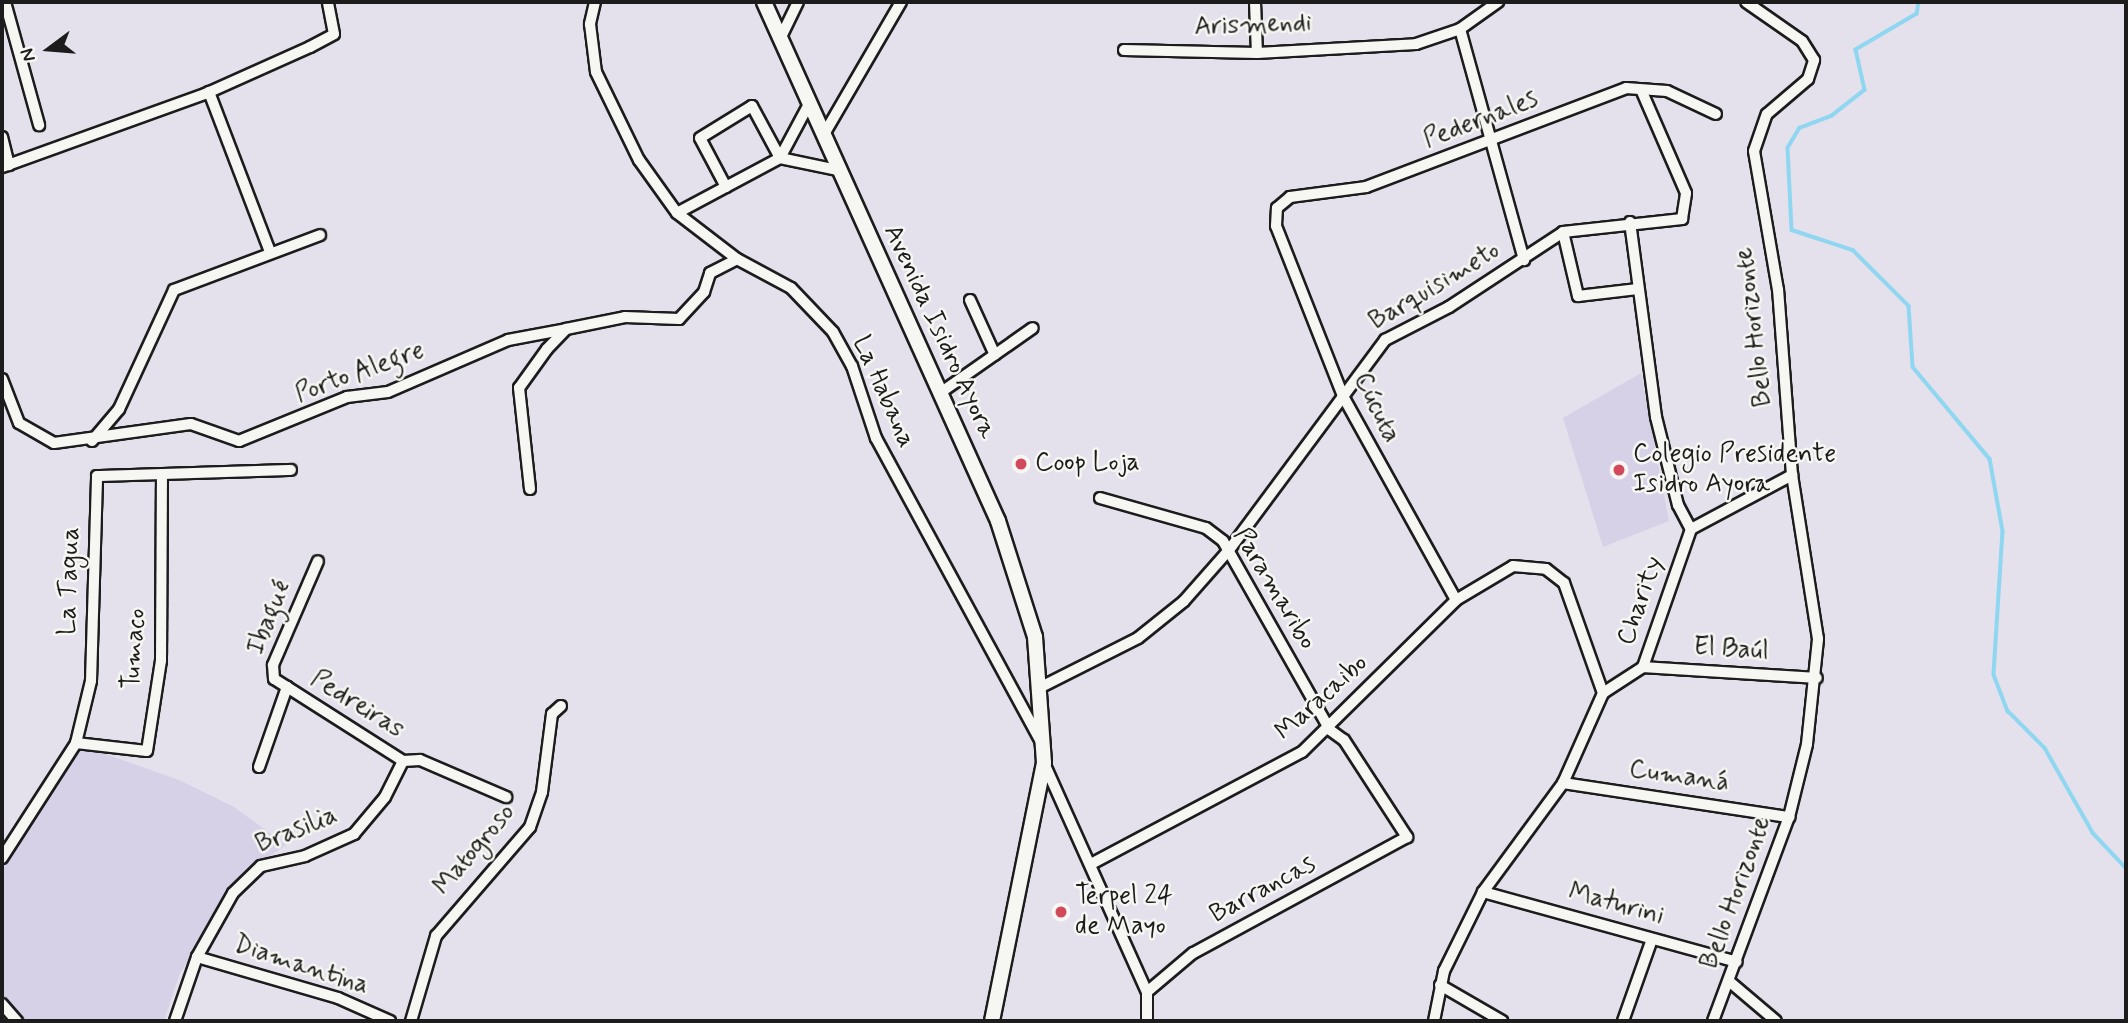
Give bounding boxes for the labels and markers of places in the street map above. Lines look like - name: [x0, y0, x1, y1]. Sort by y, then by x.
- place label: Colegio Presidente Isidro Ayora: [1633, 439, 1836, 500]
- place label: Coop Loja: [1035, 448, 1143, 480]
- marker: Coop Loja: [1013, 456, 1029, 472]
- marker: Colegio Presidente Isidro Ayora: [1611, 462, 1627, 478]
- place label: Terpel 24 de Mayo: [1075, 881, 1173, 942]
- marker: Terpel 24 de Mayo: [1053, 904, 1069, 920]

